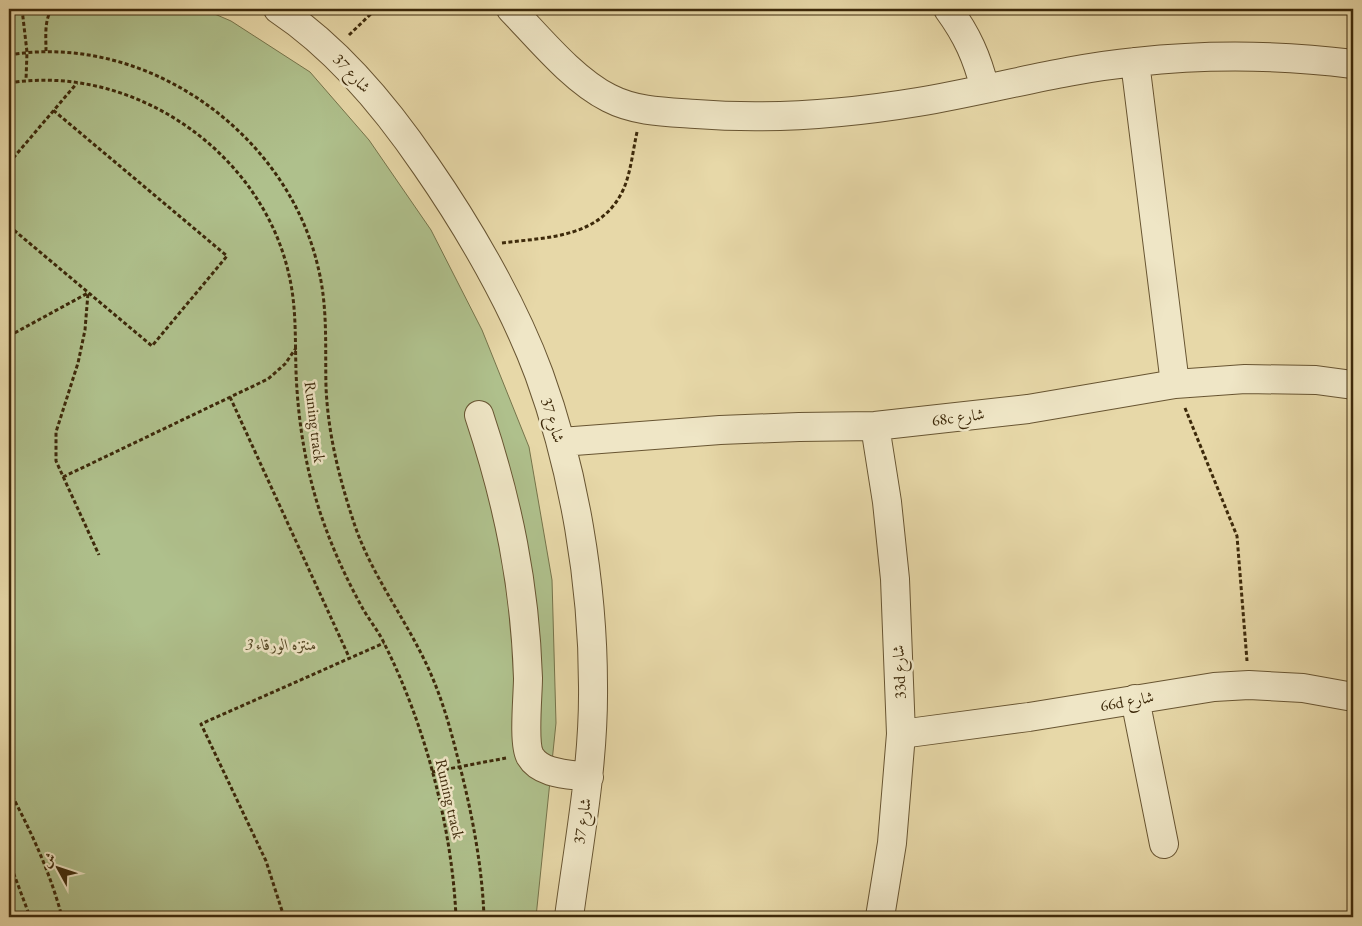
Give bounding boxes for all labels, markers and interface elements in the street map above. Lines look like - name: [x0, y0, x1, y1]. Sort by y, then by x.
- street label: شارع 37: [326, 49, 375, 99]
- street label: Runing track: [300, 380, 330, 464]
- street label: شارع 37: [533, 395, 570, 446]
- street label: 68c شارع: [930, 403, 986, 434]
- park label: منتزه الورقاء 3: [245, 634, 317, 655]
- street label: 33d شارع: [888, 644, 913, 700]
- street label: 66d شارع: [1098, 686, 1156, 719]
- street label: Runing track: [431, 757, 470, 842]
- street label: شارع 37: [568, 796, 599, 846]
- north arrow: [32, 844, 82, 894]
- text: ش: [37, 848, 59, 871]

